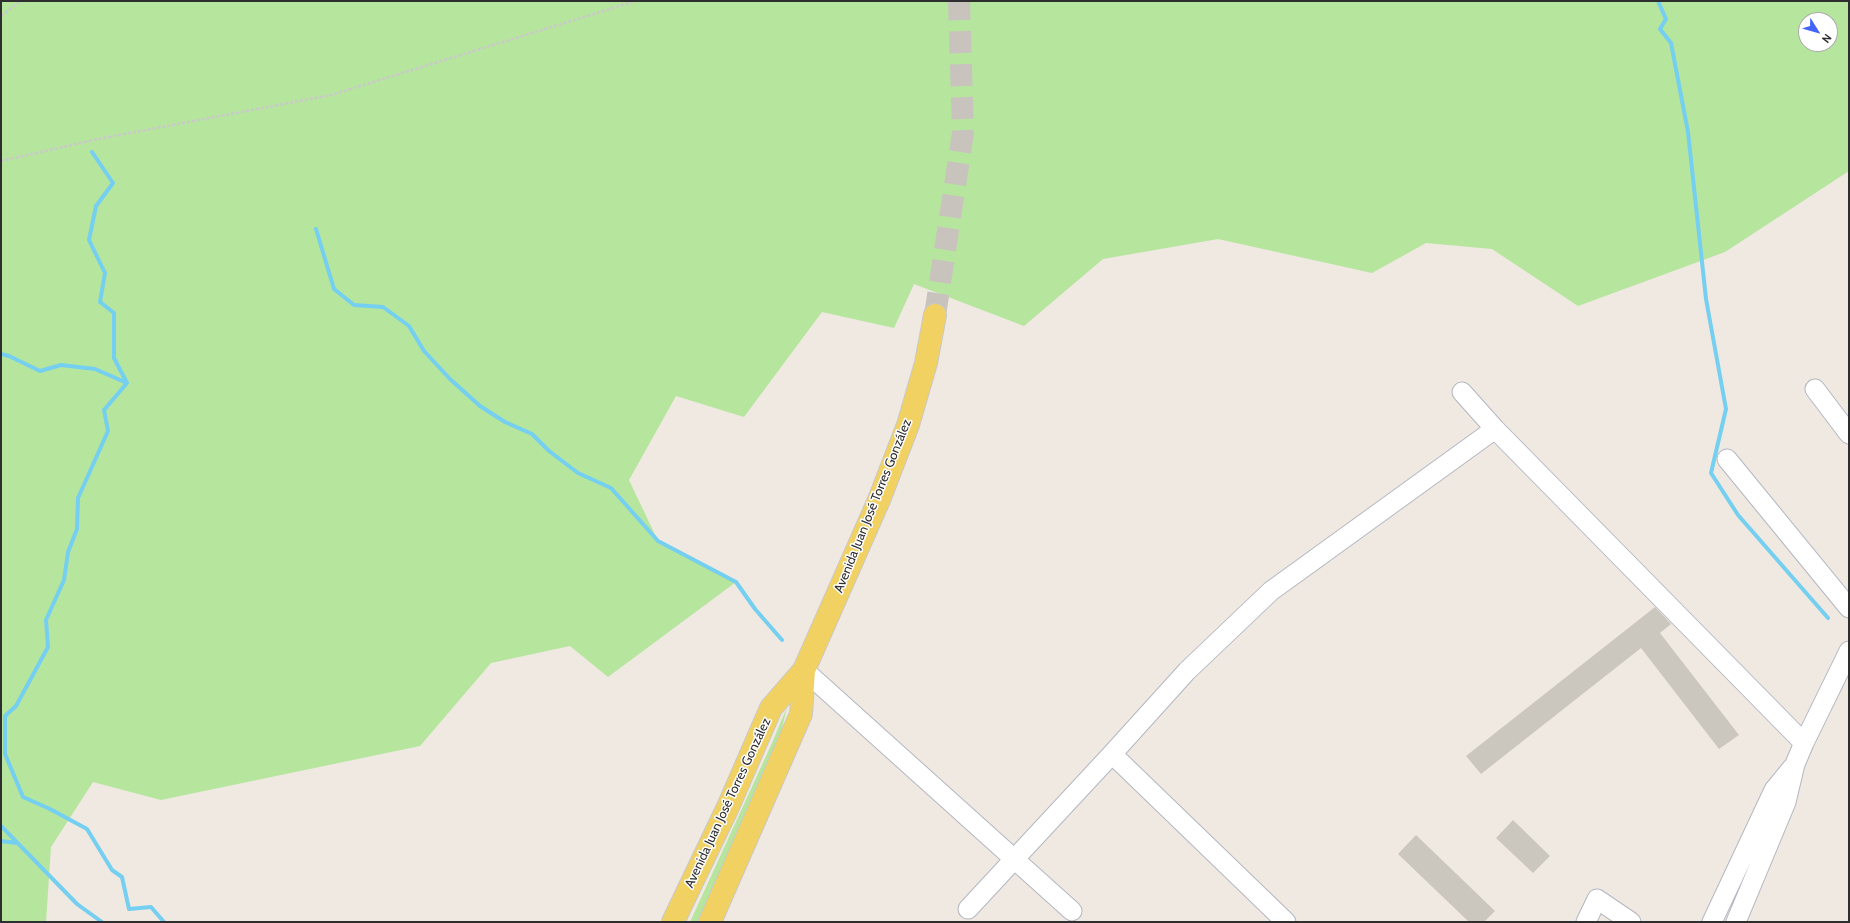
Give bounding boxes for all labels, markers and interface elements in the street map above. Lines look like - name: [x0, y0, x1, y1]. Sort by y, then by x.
- north arrow: [1798, 12, 1838, 52]
- text: N: [1819, 31, 1835, 46]
- street label: Avenida Juan José Torres González: [831, 417, 915, 595]
- street label: Avenida Juan José Torres González: [682, 715, 774, 891]

